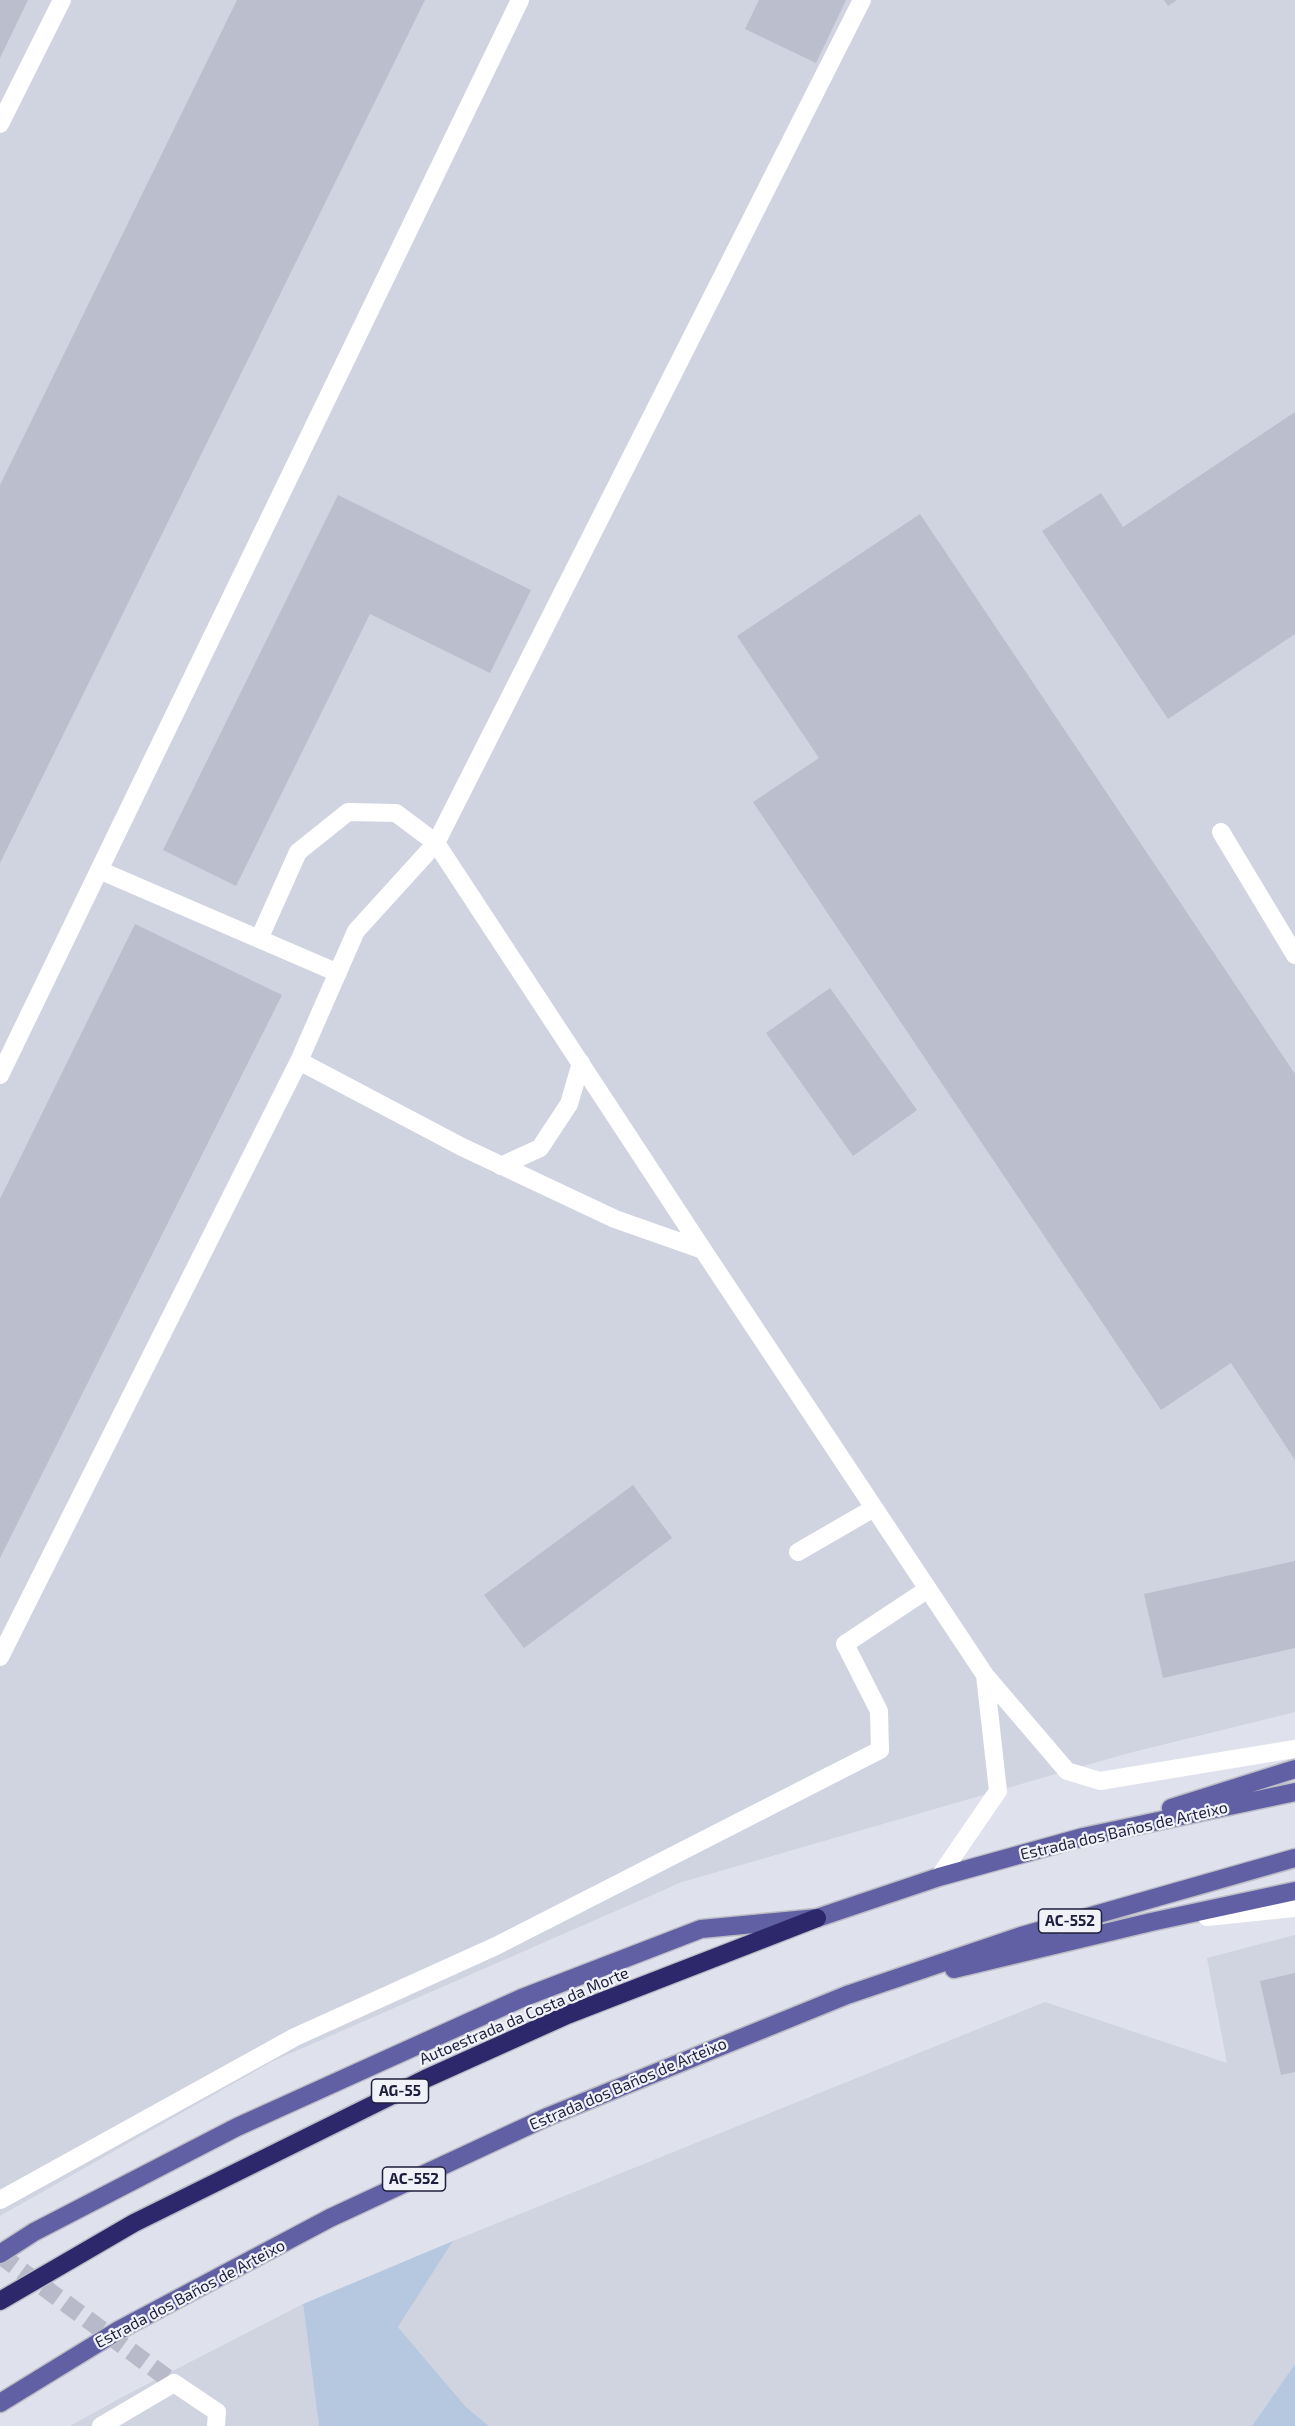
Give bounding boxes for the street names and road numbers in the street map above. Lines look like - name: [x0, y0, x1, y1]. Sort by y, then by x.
- street label: Estrada dos Baños de Arteixo: [1018, 1798, 1230, 1864]
- road number: AC-552: [1038, 1909, 1102, 1933]
- street label: Autoestrada da Costa da Morte: [416, 1963, 632, 2069]
- street label: Estrada dos Baños de Arteixo: [527, 2034, 729, 2134]
- road number: AG-55: [372, 2079, 428, 2103]
- road number: AC-552: [382, 2167, 446, 2191]
- street label: Estrada dos Baños de Arteixo: [92, 2236, 288, 2352]

